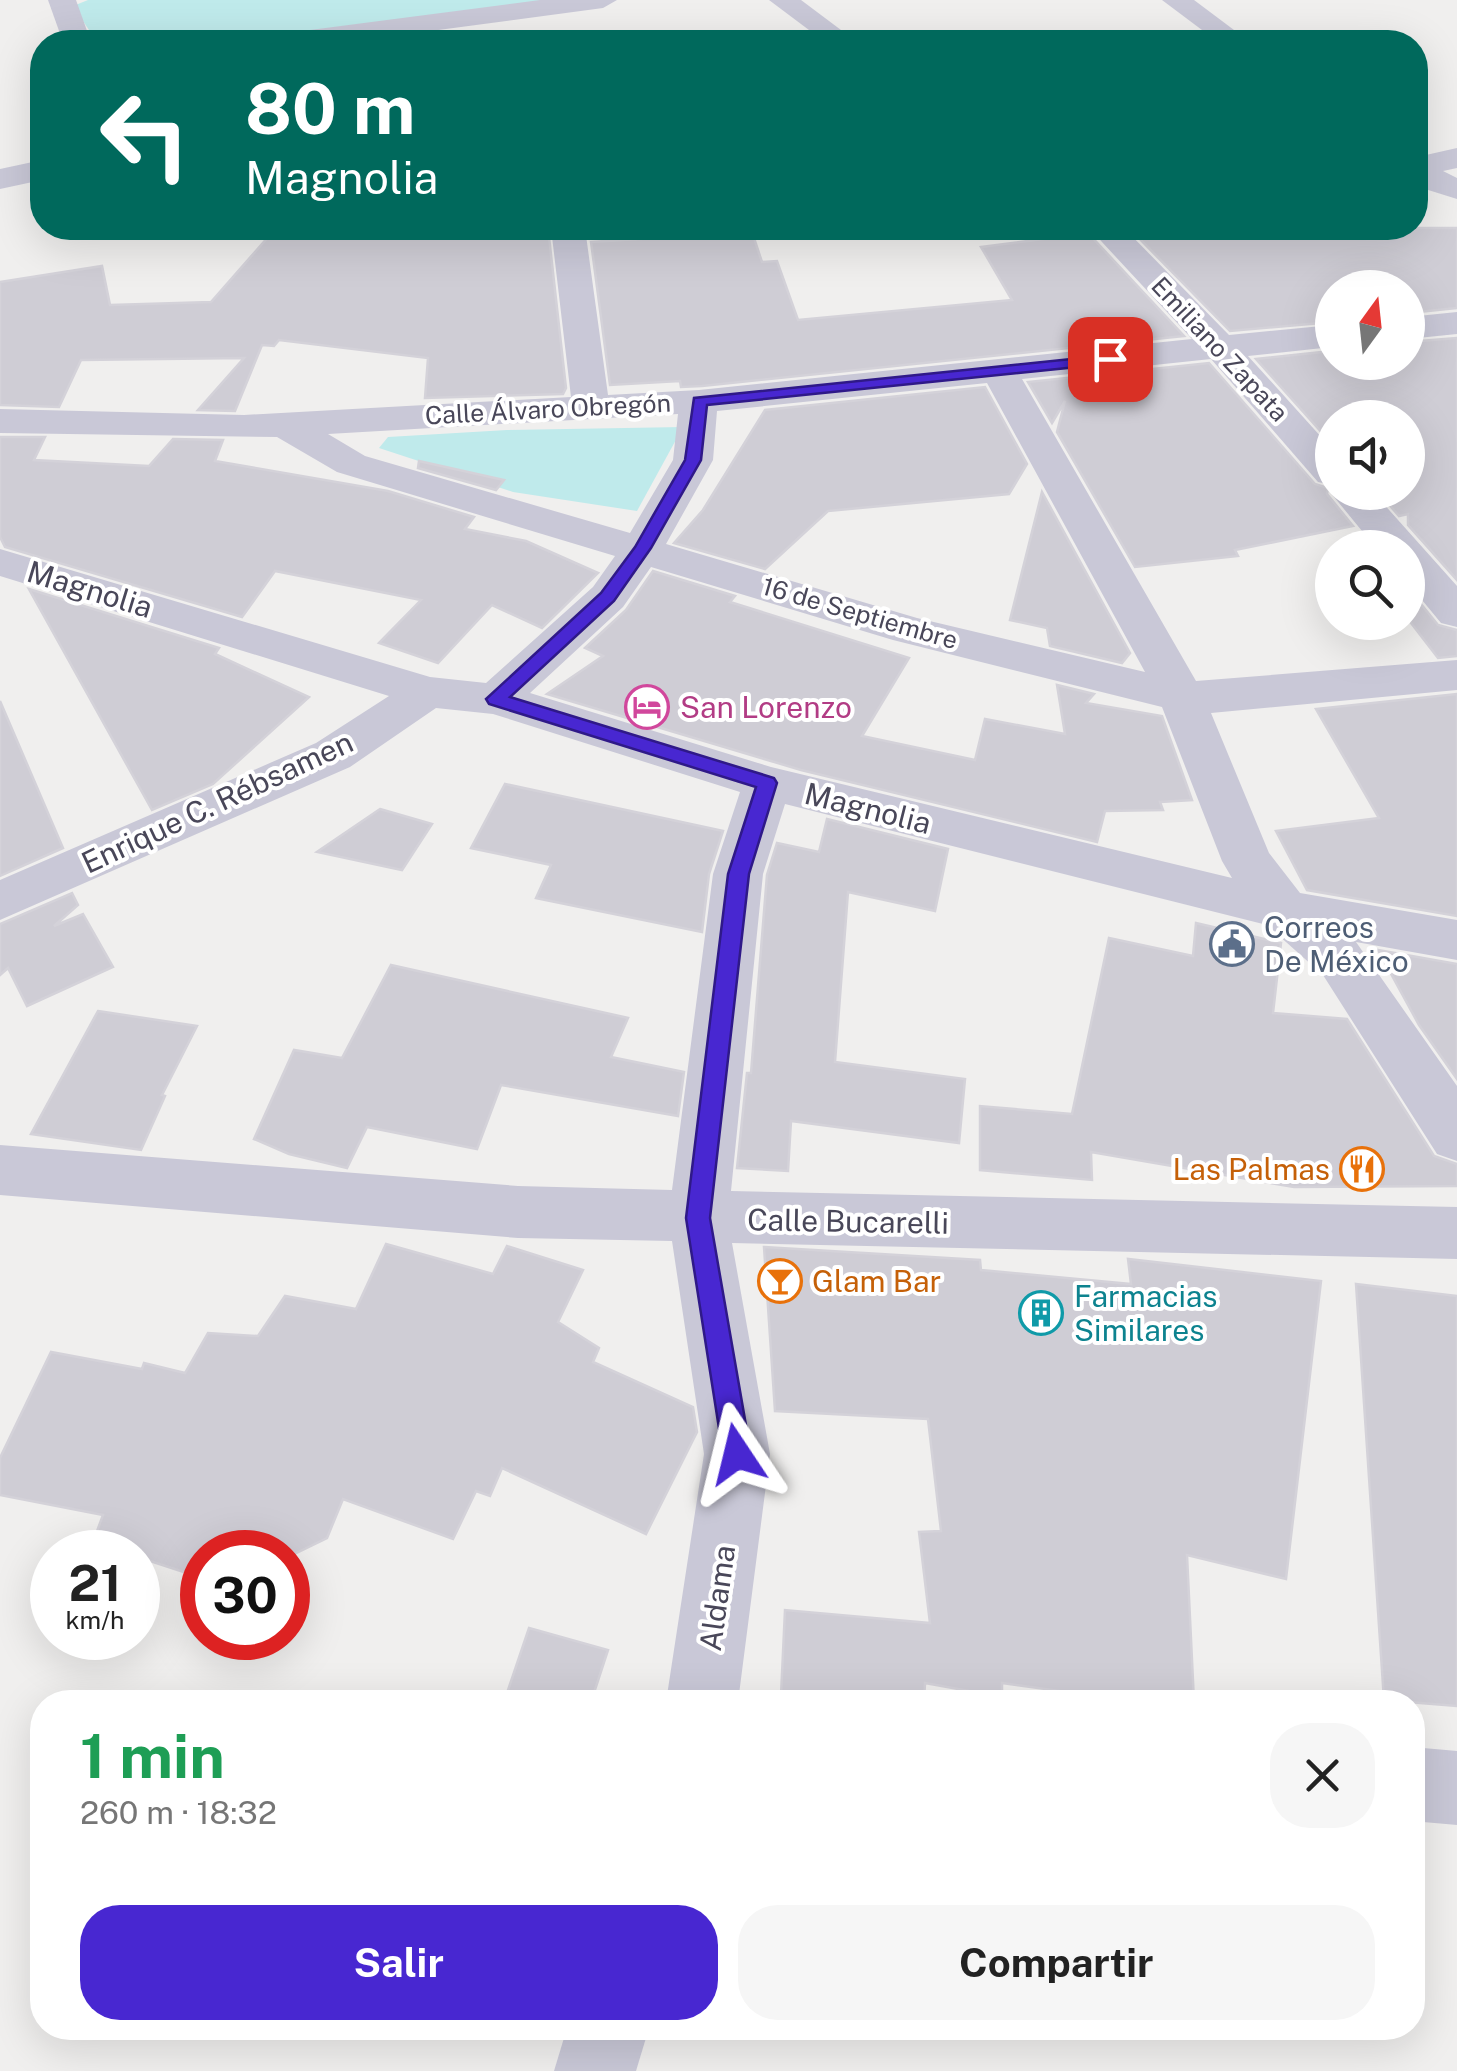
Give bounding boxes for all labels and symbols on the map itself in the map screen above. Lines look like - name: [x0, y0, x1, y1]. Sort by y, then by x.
- north arrow: [1315, 270, 1425, 380]
- street label: Emiliano Zapata: [1145, 271, 1295, 427]
- pin: [1068, 317, 1153, 402]
- street label: Calle Álvaro Obregón: [424, 388, 672, 430]
- street label: Magnolia: [23, 553, 157, 625]
- street label: 16 de Septiembre: [759, 571, 961, 655]
- hotel icon: San Lorenzo: [624, 684, 670, 730]
- place label: San Lorenzo: [680, 689, 852, 725]
- street label: Enrique C. Rébsamen: [76, 723, 358, 881]
- street label: Magnolia: [801, 775, 935, 841]
- place label: Correos De México: [1264, 909, 1409, 979]
- public building icon: Correos De México: [1209, 921, 1255, 967]
- restaurant icon: Las Palmas: [1339, 1146, 1385, 1192]
- place label: Las Palmas: [1172, 1151, 1330, 1187]
- street label: Calle Bucarelli: [747, 1201, 949, 1241]
- bar icon: Glam Bar: [757, 1258, 803, 1304]
- place label: Glam Bar: [812, 1263, 941, 1299]
- place label: Farmacias Similares: [1074, 1278, 1217, 1348]
- building icon: Farmacias Similares: [1018, 1290, 1064, 1336]
- position arrow: [685, 1402, 789, 1506]
- speed limit sign: 30: [180, 1530, 310, 1660]
- street label: Aldama: [692, 1543, 742, 1653]

